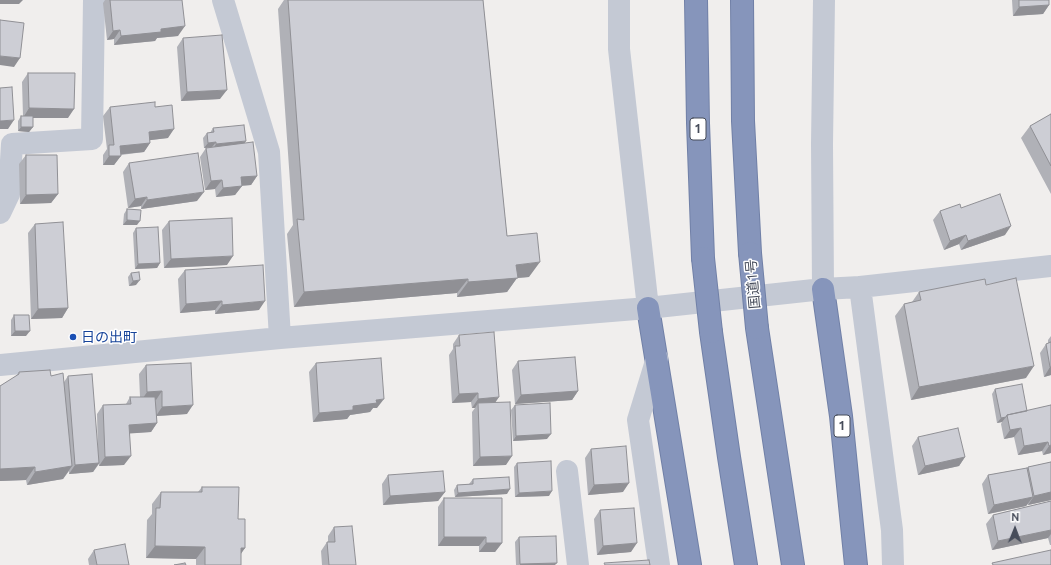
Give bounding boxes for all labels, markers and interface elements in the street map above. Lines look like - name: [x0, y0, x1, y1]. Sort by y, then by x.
- road number: 1: [690, 118, 706, 140]
- street label: 国道1号: [742, 258, 764, 310]
- place label: 日の出町: [81, 329, 137, 345]
- marker: 日の出町: [68, 332, 78, 342]
- road number: 1: [834, 415, 850, 437]
- north arrow: [995, 509, 1035, 549]
- text: N: [1011, 511, 1019, 523]

